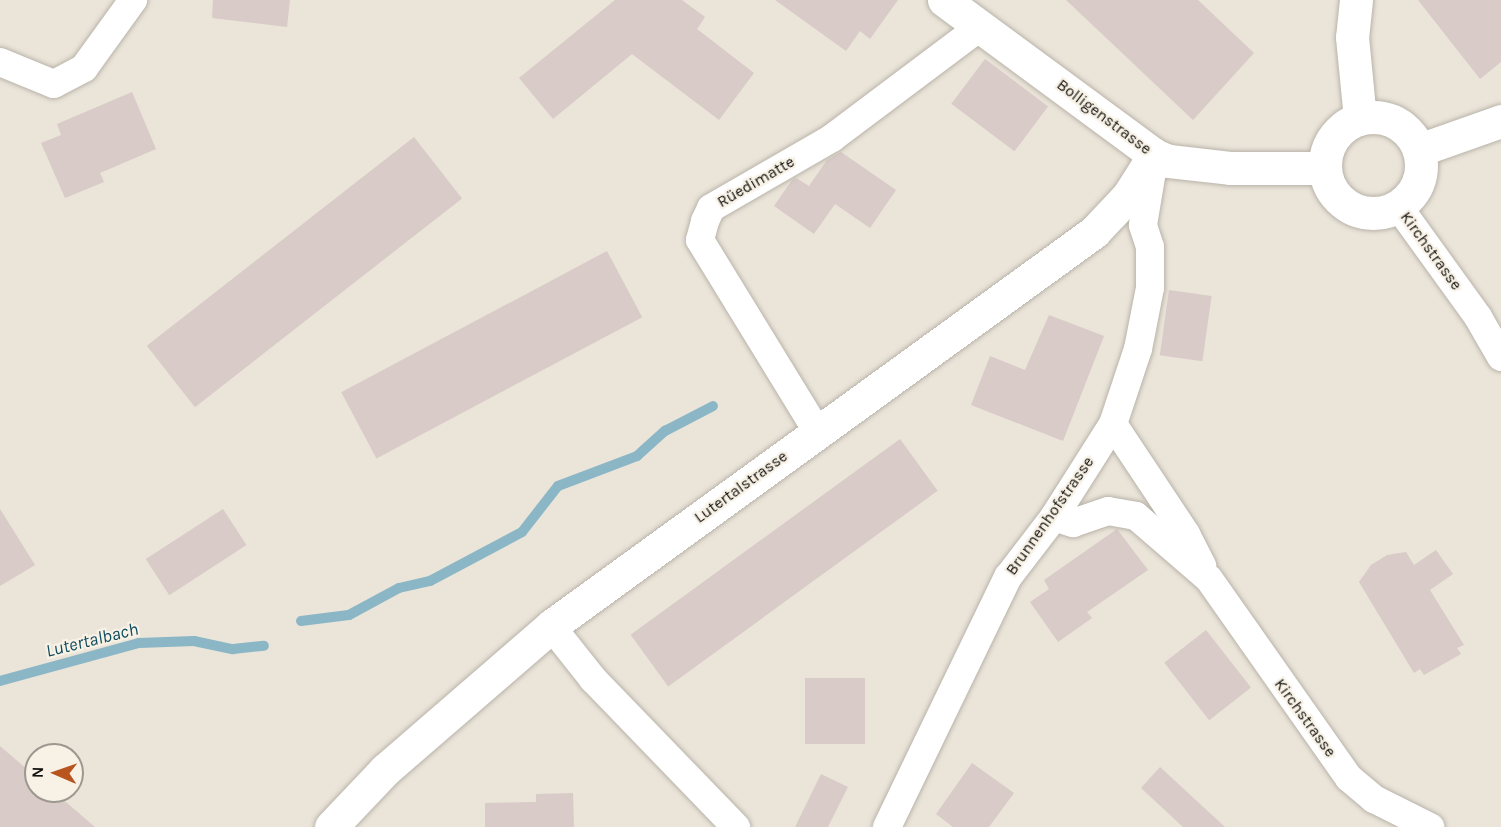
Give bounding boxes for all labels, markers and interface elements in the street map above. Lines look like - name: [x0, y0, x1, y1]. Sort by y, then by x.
- street label: Bolligenstrasse: [1053, 75, 1155, 159]
- street label: Rüedimatte: [714, 152, 798, 212]
- street label: Kirchstrasse: [1396, 208, 1466, 294]
- street label: Lutertalstrasse: [691, 447, 791, 527]
- street label: Brunnenhofstrasse: [1002, 453, 1098, 579]
- water label: Lutertalbach: [44, 618, 140, 662]
- street label: Kirchstrasse: [1270, 675, 1340, 761]
- north arrow: [24, 743, 84, 803]
- text: N: [28, 766, 47, 779]

